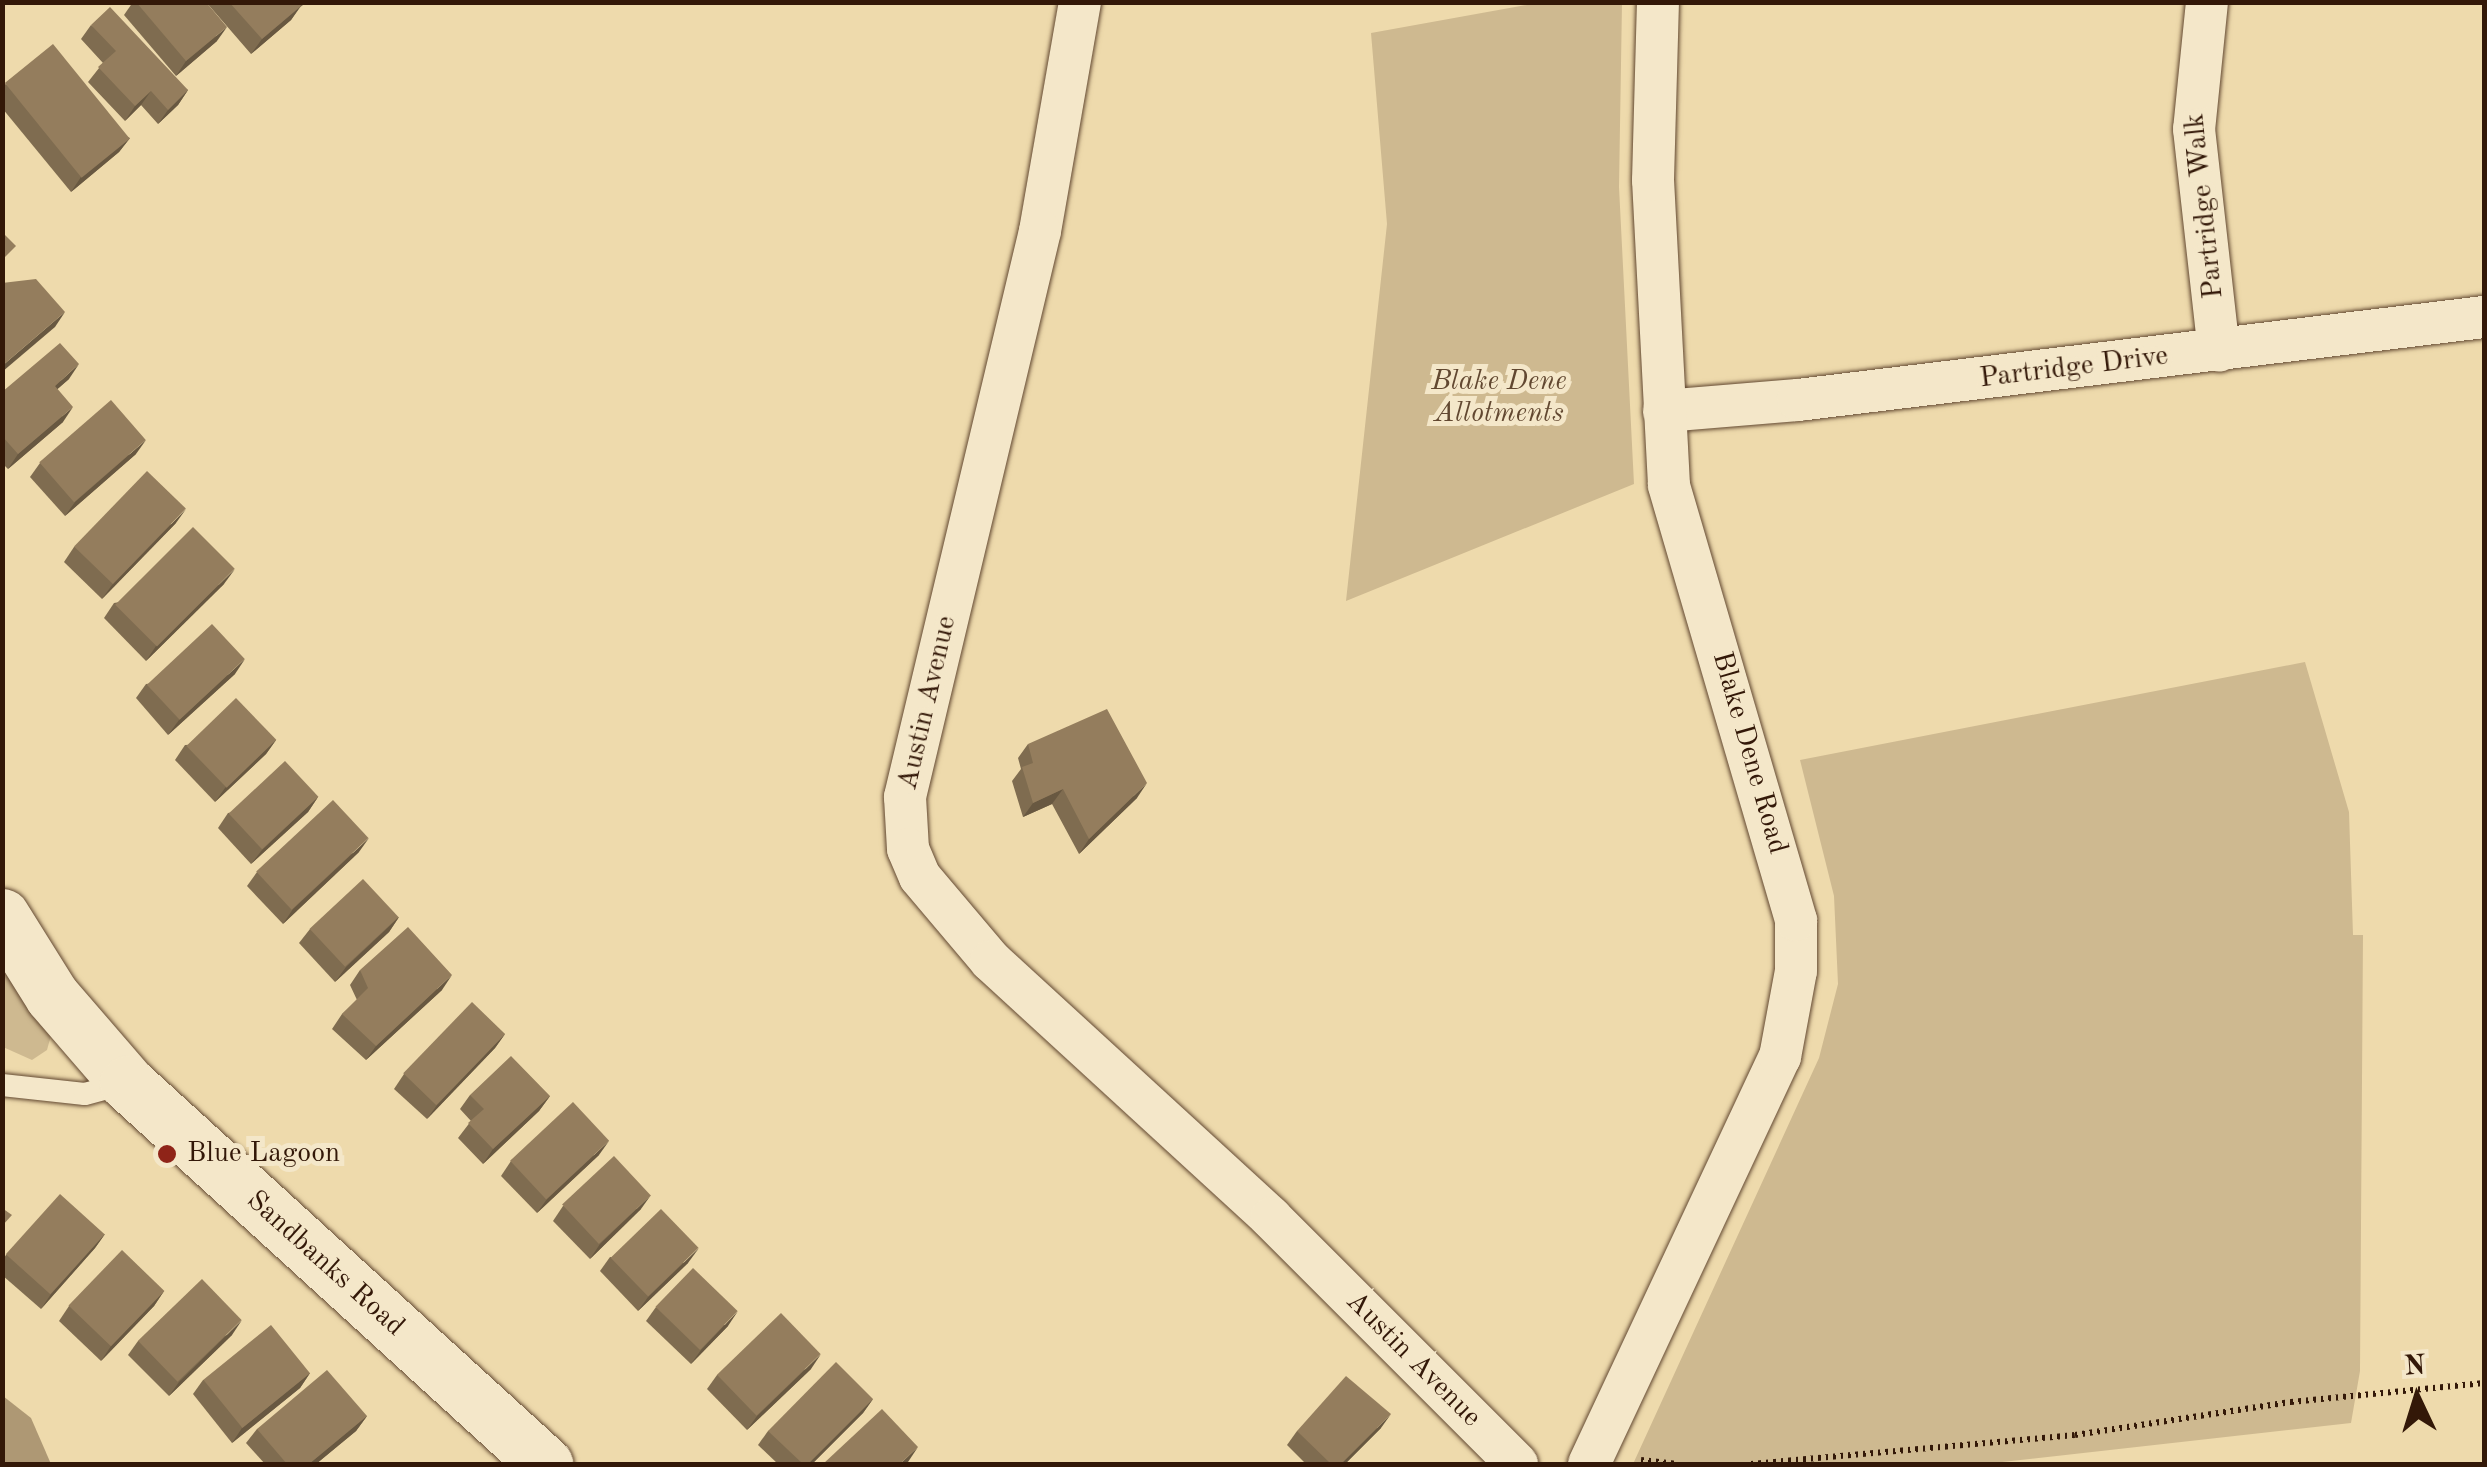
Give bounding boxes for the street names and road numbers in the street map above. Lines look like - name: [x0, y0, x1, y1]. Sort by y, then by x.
- street label: Partridge Walk: [2179, 112, 2231, 300]
- street label: Partridge Drive: [1978, 340, 2170, 396]
- street label: Austin Avenue: [892, 613, 964, 793]
- street label: Blake Dene Road: [1704, 648, 1794, 858]
- street label: Sandbanks Road: [239, 1184, 411, 1344]
- street label: Austin Avenue: [1338, 1285, 1488, 1435]

